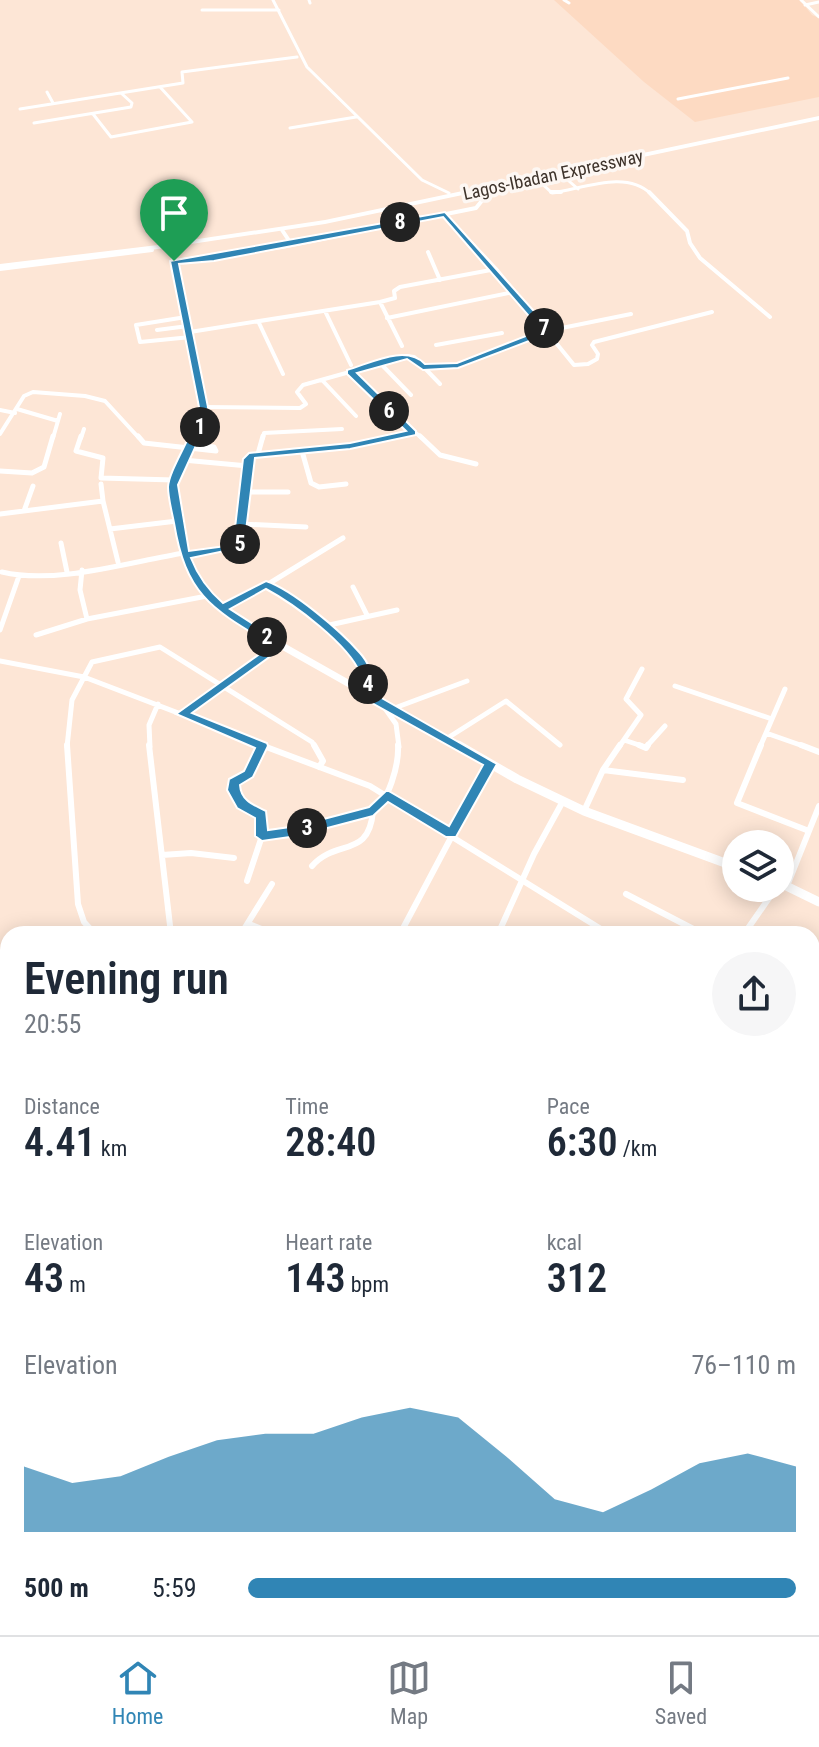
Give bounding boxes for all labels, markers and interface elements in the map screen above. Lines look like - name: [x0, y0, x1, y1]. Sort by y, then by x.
- street label: Lagos-Ibadan Expressway: [461, 145, 645, 204]
- pin: [140, 179, 208, 261]
- icon: arrive: [152, 191, 196, 235]
- pin: 8: [380, 202, 420, 242]
- text: 8: [394, 209, 406, 234]
- pin: 7: [524, 308, 564, 348]
- text: 7: [538, 315, 550, 340]
- pin: 6: [369, 391, 409, 431]
- text: 6: [383, 398, 395, 423]
- pin: 1: [180, 407, 220, 447]
- text: 1: [194, 414, 206, 439]
- pin: 5: [220, 524, 260, 564]
- text: 5: [234, 531, 246, 556]
- pin: 2: [247, 617, 287, 657]
- text: 2: [261, 624, 273, 649]
- pin: 4: [348, 664, 388, 704]
- text: 4: [362, 671, 374, 696]
- pin: 3: [287, 808, 327, 848]
- text: 3: [301, 815, 313, 840]
- map controls: [722, 830, 794, 902]
- button: layers: [722, 830, 794, 902]
- button: share: [712, 952, 796, 1036]
- text: Evening run: [24, 953, 229, 1005]
- text: 20:55: [24, 1009, 81, 1039]
- text: Distance: [24, 1094, 100, 1119]
- text: Time: [285, 1094, 329, 1119]
- text: Pace: [547, 1094, 590, 1119]
- text: 4.41: [24, 1119, 96, 1166]
- text: 28:40: [285, 1119, 376, 1166]
- text: 6:30: [547, 1119, 618, 1166]
- text: km: [96, 1136, 127, 1161]
- text: /km: [618, 1136, 657, 1161]
- text: Elevation: [24, 1230, 103, 1255]
- text: Heart rate: [285, 1230, 372, 1255]
- text: kcal: [547, 1230, 582, 1255]
- text: 43: [24, 1255, 64, 1302]
- text: 143: [285, 1255, 346, 1302]
- text: 312: [547, 1255, 607, 1302]
- text: m: [64, 1272, 86, 1297]
- text: bpm: [346, 1272, 389, 1297]
- text: Elevation: [24, 1350, 118, 1380]
- text: 76–110 m: [691, 1350, 796, 1380]
- text: 500 m: [24, 1573, 89, 1603]
- text: 5:59: [152, 1573, 197, 1603]
- tab: Home: [112, 1656, 163, 1729]
- tab: Map: [387, 1656, 431, 1729]
- tab: Saved: [655, 1656, 707, 1729]

